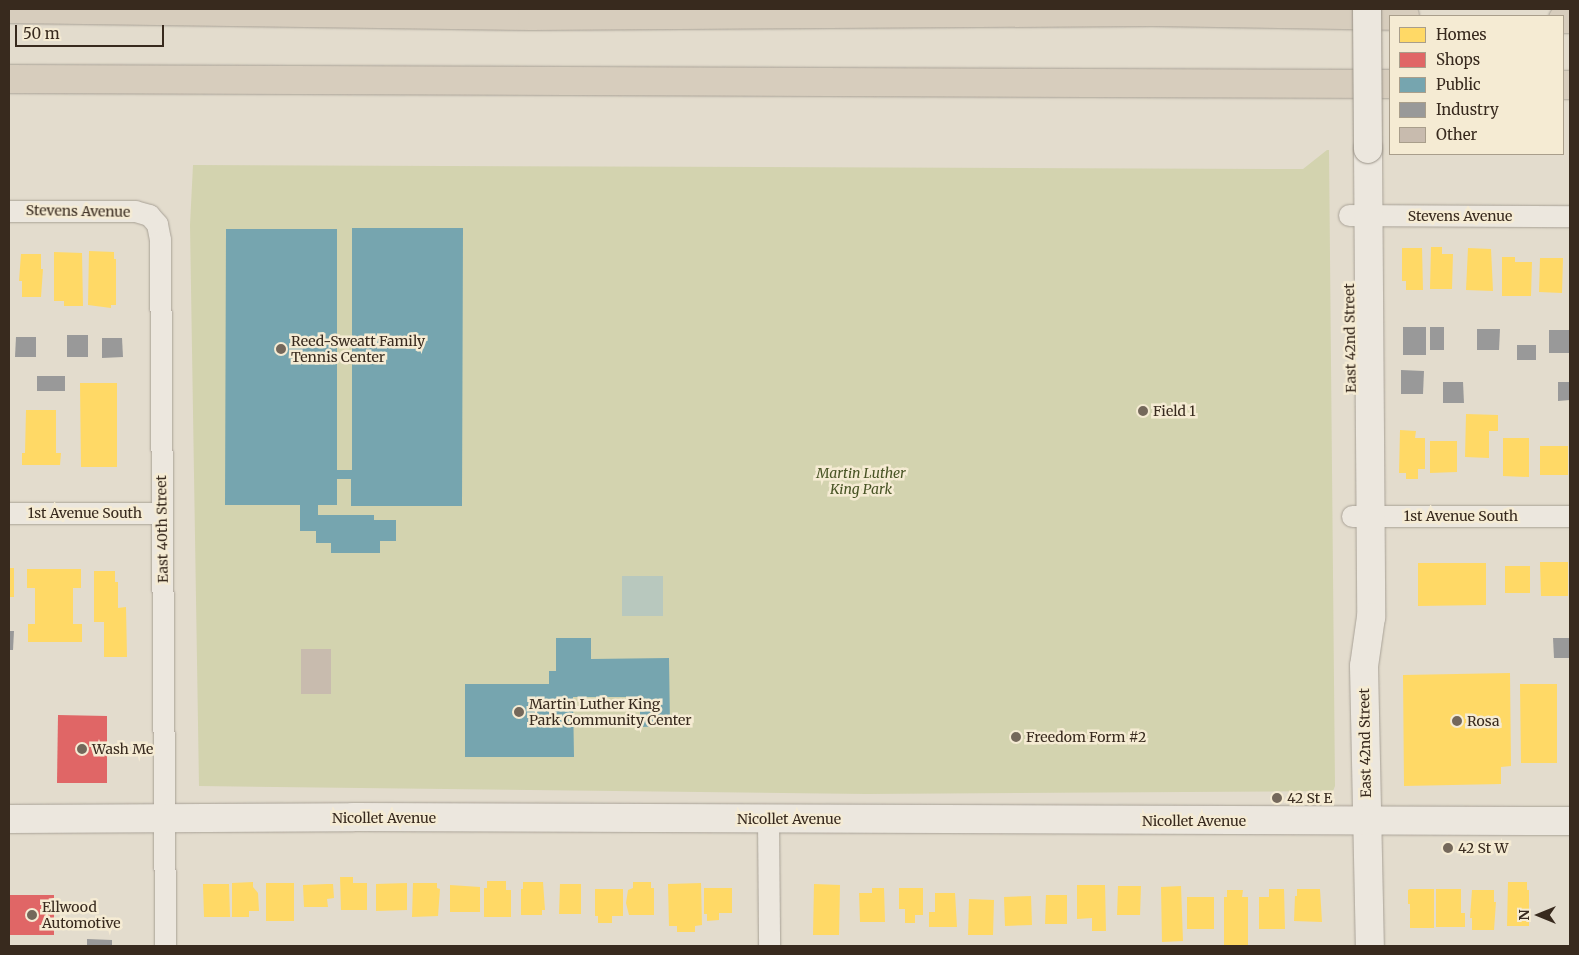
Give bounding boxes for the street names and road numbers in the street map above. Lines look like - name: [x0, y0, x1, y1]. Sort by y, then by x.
- street label: Stevens Avenue: [26, 202, 130, 220]
- street label: Stevens Avenue: [1408, 208, 1512, 224]
- street label: East 42nd Street: [1341, 283, 1359, 393]
- street label: East 40th Street: [153, 475, 171, 583]
- street label: 1st Avenue South: [28, 505, 142, 521]
- street label: 1st Avenue South: [1404, 508, 1518, 524]
- street label: East 42nd Street: [1356, 688, 1374, 798]
- street label: Nicollet Avenue: [332, 810, 436, 826]
- street label: Nicollet Avenue: [737, 811, 841, 827]
- street label: Nicollet Avenue: [1142, 813, 1246, 829]

